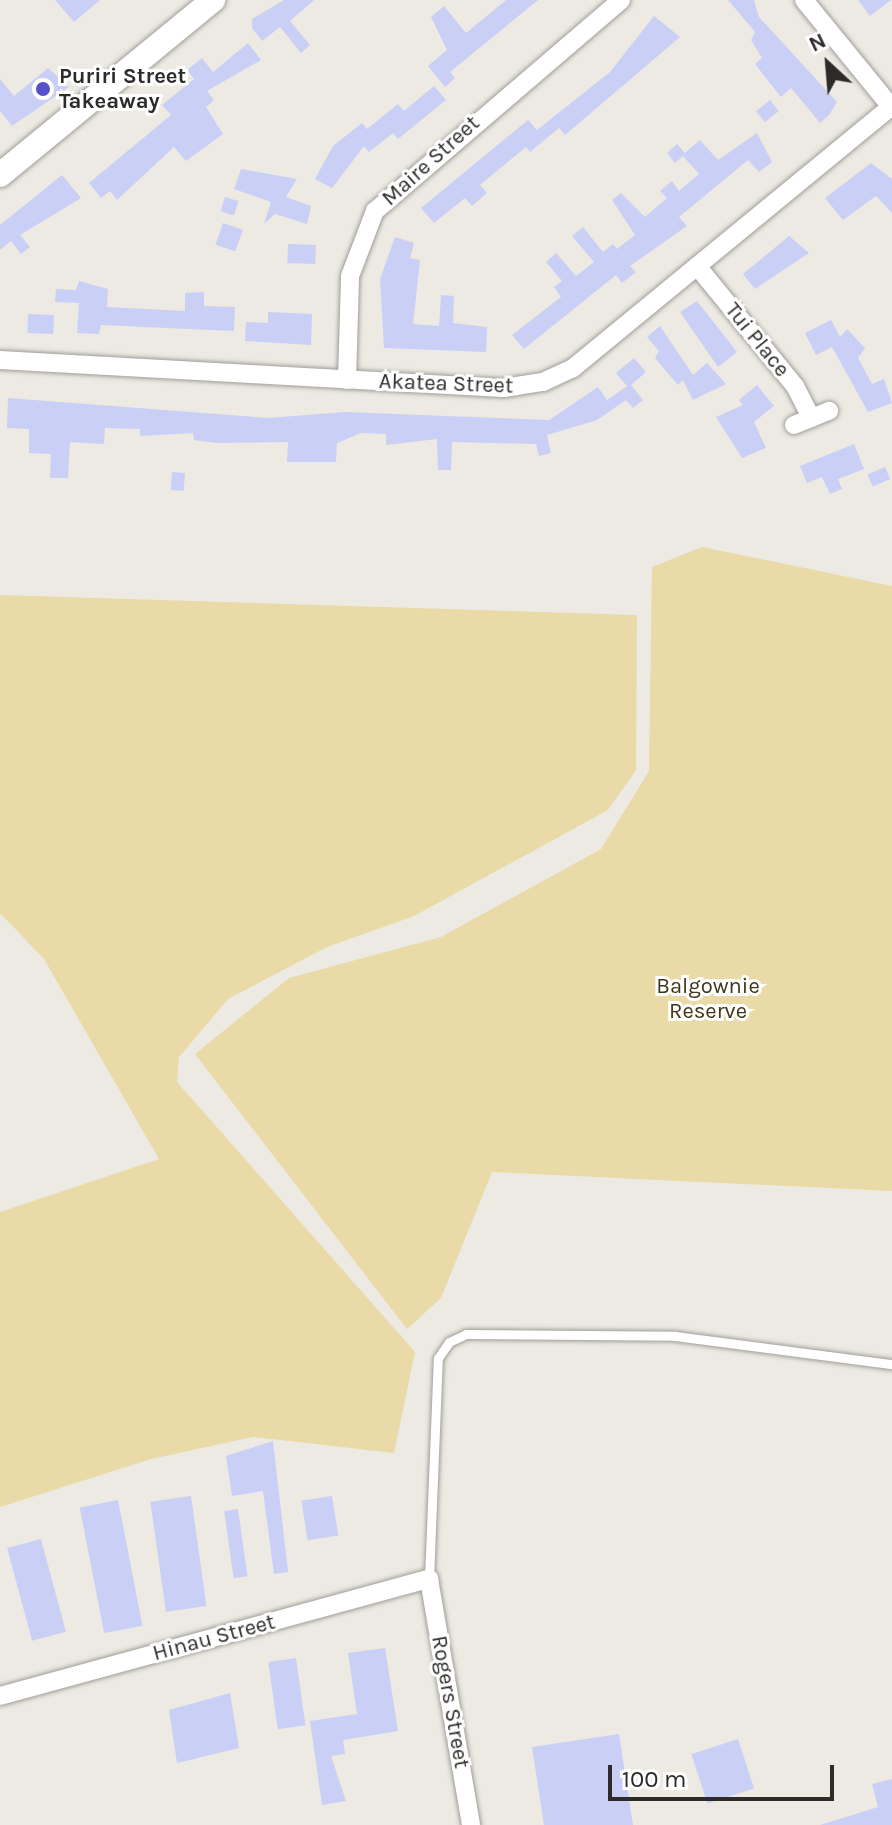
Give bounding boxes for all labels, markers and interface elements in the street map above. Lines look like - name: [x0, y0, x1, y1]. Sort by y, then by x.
- north arrow: [788, 24, 868, 104]
- text: N: [805, 27, 830, 58]
- place label: Puriri Street Takeaway: [59, 63, 186, 114]
- marker: Puriri Street Takeaway: [34, 80, 52, 98]
- street label: Maire Street: [377, 110, 485, 212]
- street label: Tui Place: [719, 298, 795, 382]
- street label: Akatea Street: [378, 368, 514, 400]
- park label: Balgownie Reserve: [656, 973, 760, 1024]
- street label: Hinau Street: [150, 1609, 278, 1667]
- street label: Rogers Street: [425, 1634, 475, 1770]
- scale bar: [612, 1749, 838, 1799]
- text: 100 m: [622, 1765, 687, 1793]

